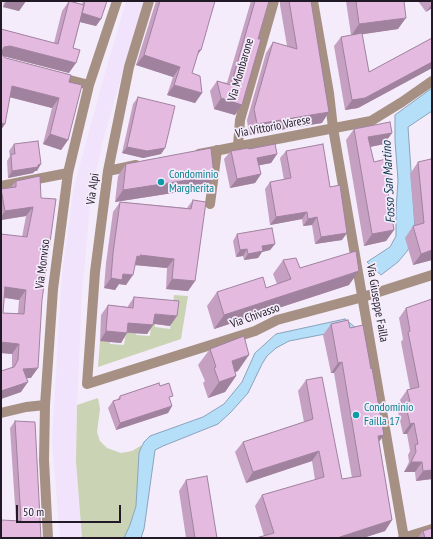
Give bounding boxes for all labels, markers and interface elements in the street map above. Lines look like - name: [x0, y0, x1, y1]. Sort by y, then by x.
- street label: Via Mombarone: [225, 37, 257, 103]
- street label: Via Vittorio Varese: [234, 113, 312, 141]
- water label: Fosso San Martino: [379, 140, 399, 224]
- place label: Condominio Margherita: [169, 168, 218, 196]
- street label: Via Alpi: [84, 172, 102, 206]
- marker: Condominio Margherita: [156, 177, 166, 187]
- street label: Via Monviso: [33, 238, 53, 290]
- street label: Via Giuseppe Failla: [363, 263, 391, 343]
- street label: Via Chivasso: [228, 300, 282, 332]
- place label: Condominio Failla 17: [364, 401, 413, 429]
- marker: Condominio Failla 17: [351, 410, 361, 420]
- scale bar: [18, 497, 123, 523]
- text: 50 m: [23, 504, 44, 519]

